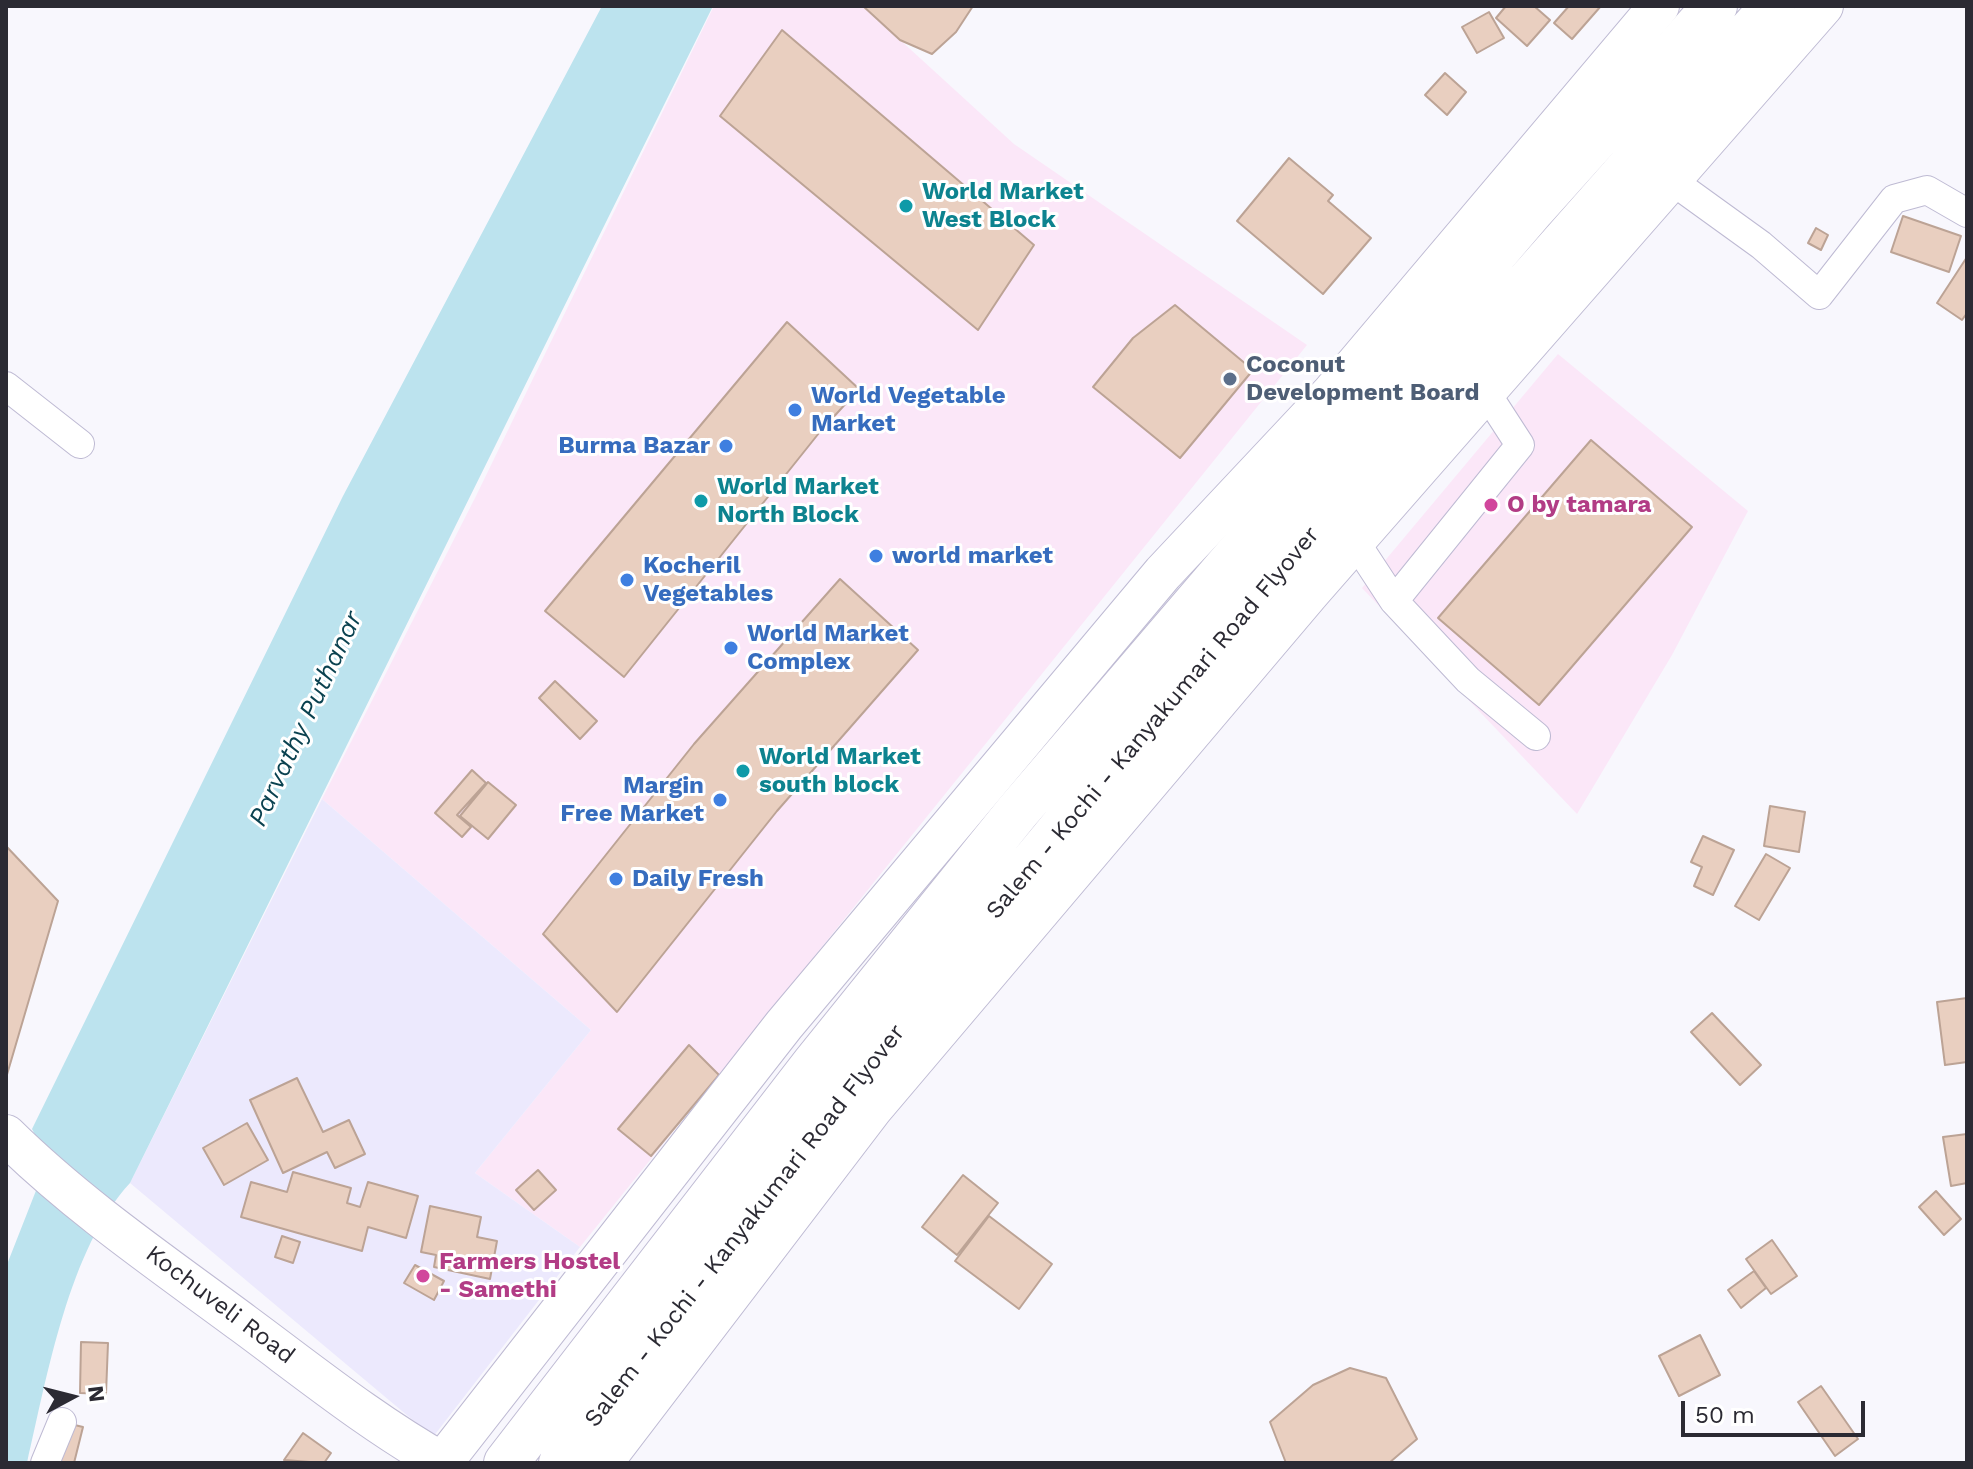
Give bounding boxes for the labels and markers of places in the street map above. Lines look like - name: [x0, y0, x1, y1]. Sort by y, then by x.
- place label: World Market West Block: [922, 178, 1084, 234]
- marker: World Market West Block: [897, 197, 915, 215]
- place label: Coconut Development Board: [1246, 351, 1480, 407]
- marker: Coconut Development Board: [1221, 370, 1239, 388]
- place label: World Vegetable Market: [811, 382, 1006, 438]
- marker: World Vegetable Market: [786, 401, 804, 419]
- place label: Burma Bazar: [558, 432, 710, 460]
- marker: Burma Bazar: [717, 437, 735, 455]
- place label: World Market North Block: [717, 473, 879, 529]
- place label: O by tamara: [1507, 491, 1651, 519]
- marker: World Market North Block: [692, 492, 710, 510]
- marker: O by tamara: [1482, 496, 1500, 514]
- place label: world market: [892, 542, 1053, 570]
- marker: world market: [867, 547, 885, 565]
- place label: Kocheril Vegetables: [643, 552, 773, 608]
- marker: Kocheril Vegetables: [618, 571, 636, 589]
- place label: World Market Complex: [747, 620, 909, 676]
- marker: World Market Complex: [722, 639, 740, 657]
- place label: World Market south block: [759, 743, 921, 799]
- marker: World Market south block: [734, 762, 752, 780]
- place label: Margin Free Market: [560, 772, 704, 828]
- marker: Margin Free Market: [711, 791, 729, 809]
- place label: Daily Fresh: [632, 865, 764, 893]
- marker: Daily Fresh: [607, 870, 625, 888]
- place label: Farmers Hostel - Samethi: [439, 1248, 620, 1304]
- marker: Farmers Hostel - Samethi: [414, 1267, 432, 1285]

